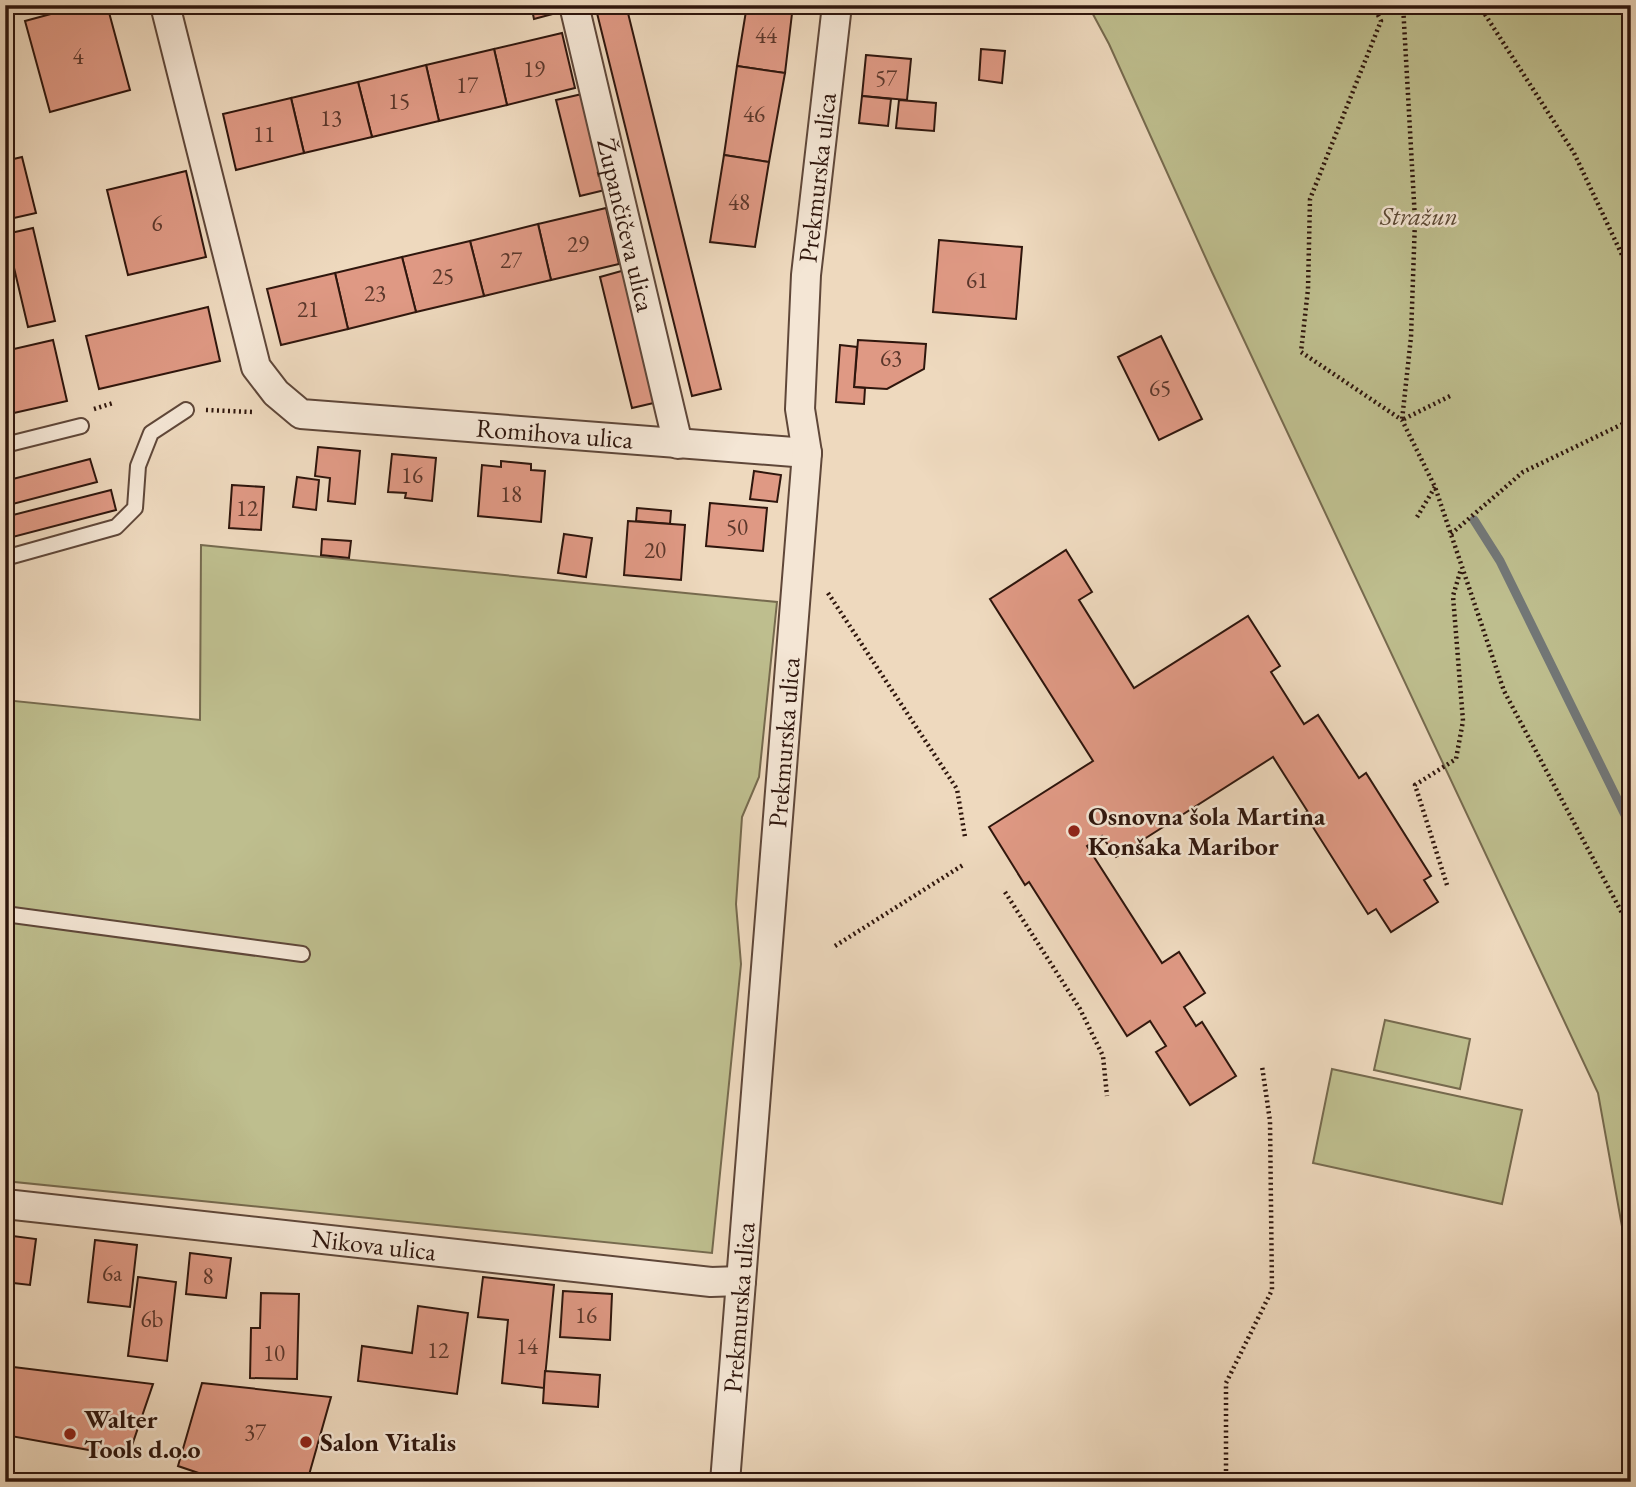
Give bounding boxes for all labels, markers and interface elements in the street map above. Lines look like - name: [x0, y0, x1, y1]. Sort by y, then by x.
- house number: 44: [755, 20, 778, 50]
- house number: 4: [72, 41, 84, 71]
- house number: 19: [523, 54, 545, 84]
- house number: 57: [875, 63, 898, 93]
- house number: 17: [456, 70, 479, 100]
- house number: 15: [388, 86, 410, 116]
- street label: Prekmurska ulica: [791, 90, 844, 265]
- house number: 46: [743, 99, 765, 129]
- house number: 13: [320, 103, 342, 133]
- house number: 11: [253, 119, 275, 149]
- street label: Župančičeva ulica: [589, 135, 663, 316]
- house number: 48: [728, 187, 750, 217]
- park label: Stražun: [1379, 199, 1458, 233]
- house number: 6: [151, 208, 163, 238]
- house number: 29: [567, 229, 589, 259]
- house number: 27: [500, 245, 523, 275]
- house number: 25: [432, 261, 454, 291]
- house number: 61: [966, 265, 988, 295]
- house number: 23: [364, 278, 386, 308]
- house number: 21: [297, 294, 319, 324]
- house number: 63: [880, 343, 902, 373]
- house number: 65: [1149, 373, 1171, 403]
- street label: Romihova ulica: [475, 411, 635, 457]
- house number: 16: [401, 460, 423, 490]
- house number: 18: [500, 479, 522, 509]
- house number: 12: [236, 493, 258, 523]
- house number: 50: [726, 512, 748, 542]
- house number: 20: [644, 535, 666, 565]
- street label: Prekmurska ulica: [760, 655, 808, 829]
- place label: Osnovna šola Martina Konšaka Maribor: [1088, 799, 1326, 863]
- marker: Osnovna šola Martina Konšaka Maribor: [1066, 823, 1082, 839]
- street label: Prekmurska ulica: [715, 1220, 763, 1394]
- street label: Nikova ulica: [310, 1221, 438, 1269]
- house number: 6a: [102, 1258, 123, 1288]
- house number: 8: [202, 1261, 214, 1291]
- house number: 16: [575, 1300, 597, 1330]
- house number: 6b: [141, 1304, 164, 1334]
- house number: 14: [516, 1331, 539, 1361]
- house number: 12: [427, 1335, 449, 1365]
- house number: 10: [263, 1338, 285, 1368]
- place label: Walter Tools d.o.o: [84, 1402, 201, 1466]
- house number: 37: [244, 1417, 267, 1447]
- place label: Salon Vitalis: [320, 1425, 456, 1459]
- marker: Walter Tools d.o.o: [62, 1426, 78, 1442]
- marker: Salon Vitalis: [298, 1434, 314, 1450]

